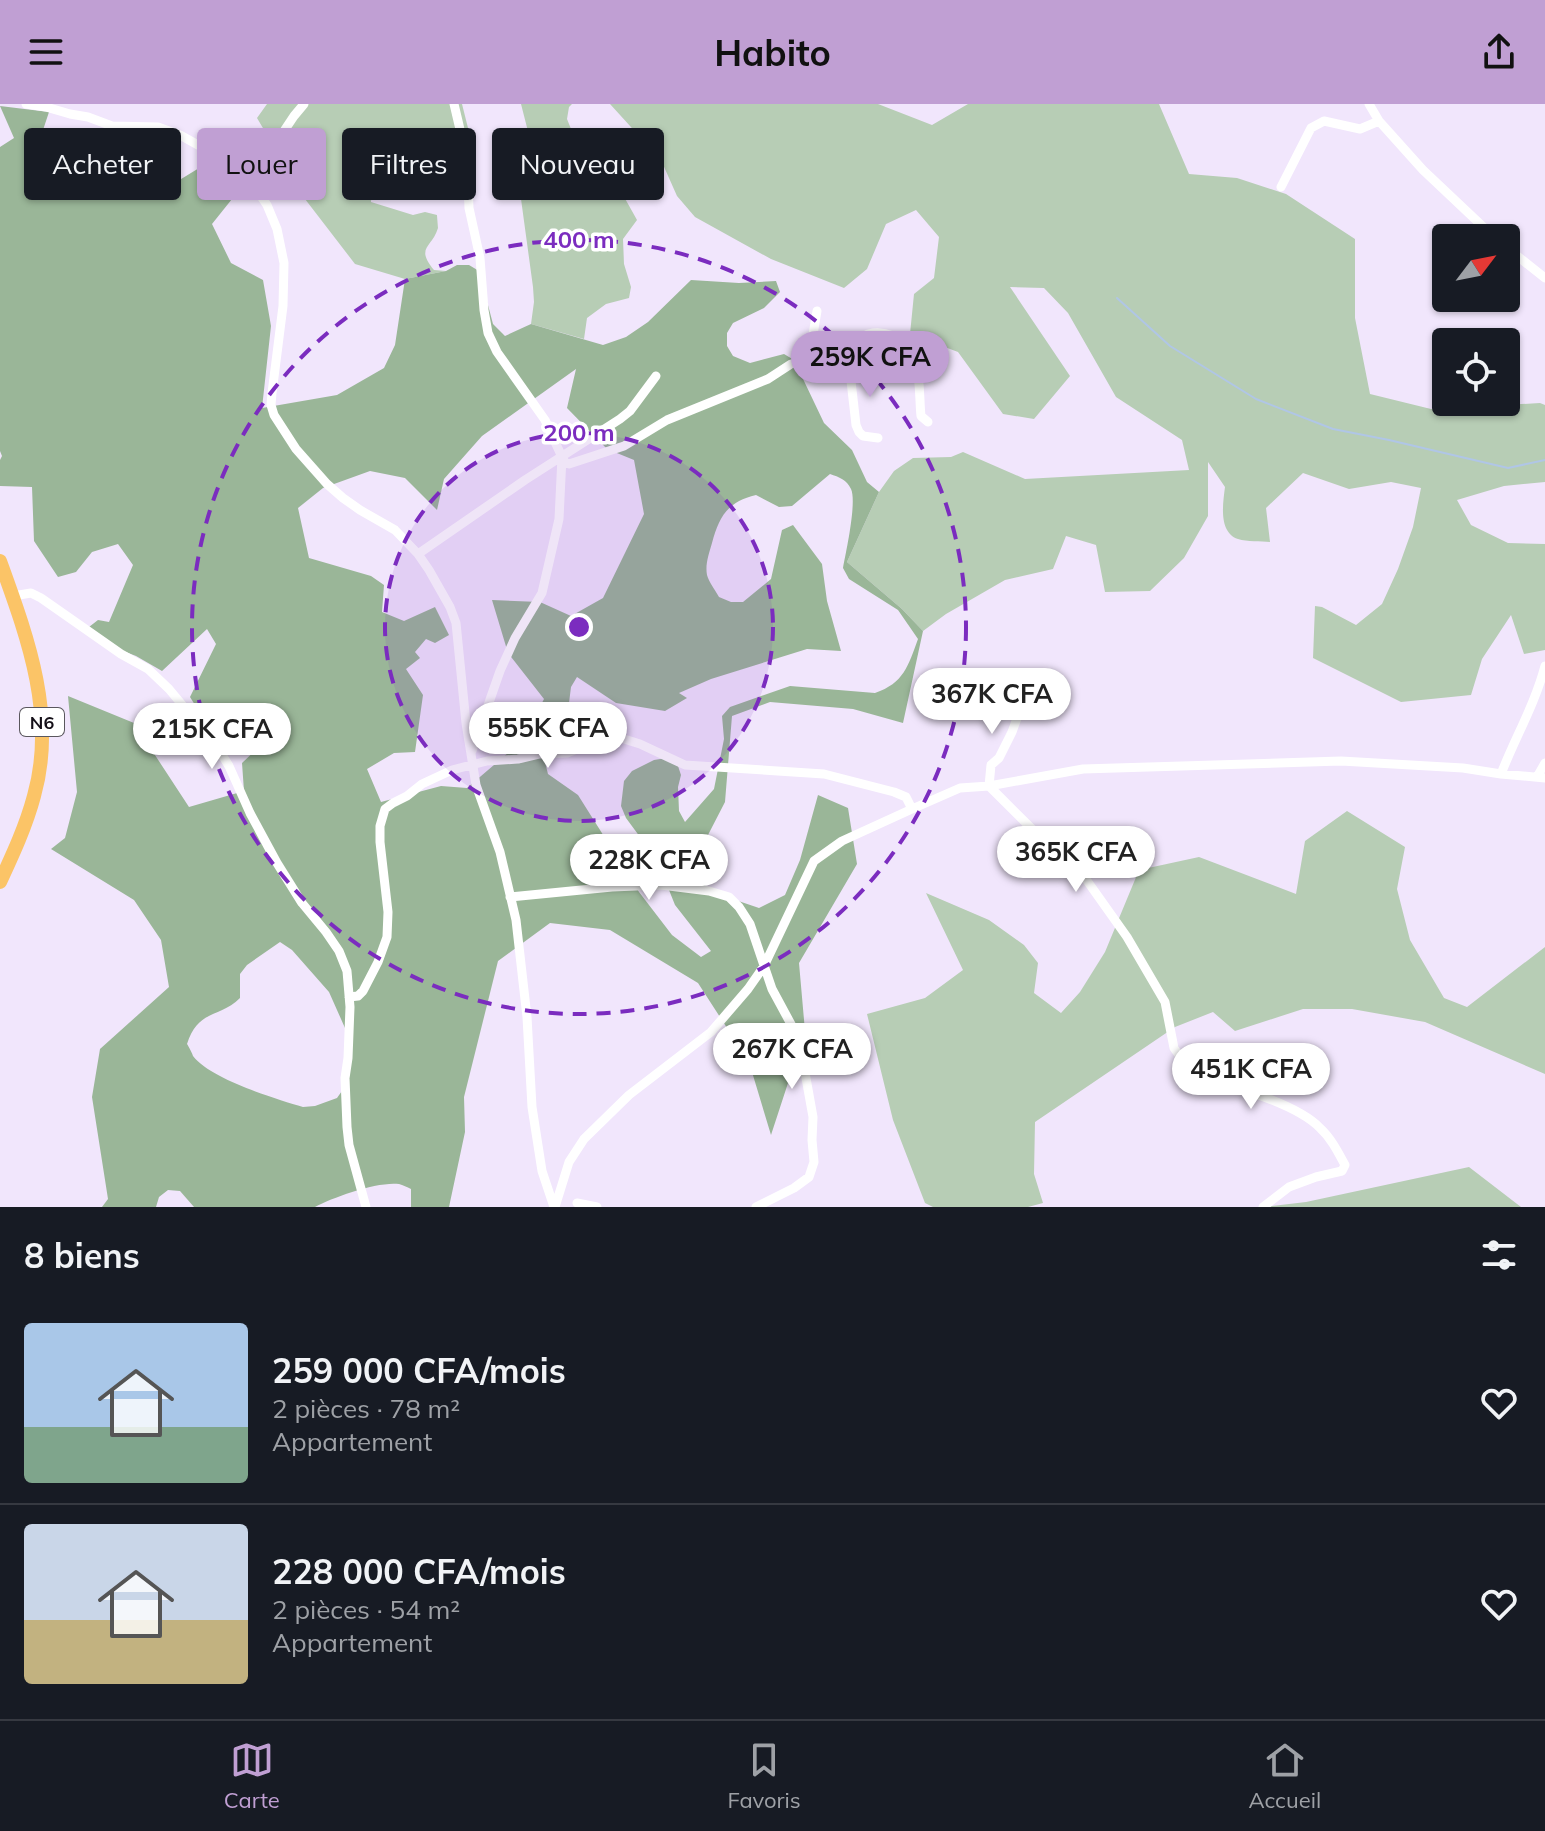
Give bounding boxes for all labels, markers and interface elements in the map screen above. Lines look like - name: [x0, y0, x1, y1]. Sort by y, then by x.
- icon: menu: [24, 30, 68, 74]
- text: Habito: [714, 30, 831, 75]
- icon: share: [1477, 30, 1521, 74]
- chip: Acheter: [24, 128, 181, 200]
- chip: Louer: [197, 128, 326, 200]
- chip: Filtres: [342, 128, 476, 200]
- chip: Nouveau: [492, 128, 664, 200]
- text: 400 m: [543, 224, 615, 254]
- north arrow: [1432, 224, 1520, 312]
- map controls: [1432, 224, 1520, 416]
- button: locate: [1432, 328, 1520, 416]
- pin: 259K CFA: [787, 331, 953, 399]
- text: 259K CFA: [809, 340, 931, 373]
- text: 200 m: [543, 417, 615, 447]
- centre of rings: [565, 613, 593, 641]
- pin: 367K CFA: [909, 668, 1075, 736]
- text: 367K CFA: [931, 677, 1053, 710]
- pin: 555K CFA: [465, 702, 631, 770]
- pin: 215K CFA: [129, 703, 295, 771]
- road number: N6: [20, 708, 64, 736]
- text: 555K CFA: [487, 711, 609, 744]
- text: 215K CFA: [151, 712, 273, 745]
- pin: 365K CFA: [993, 826, 1159, 894]
- pin: 228K CFA: [566, 834, 732, 902]
- text: 365K CFA: [1015, 835, 1137, 868]
- text: 228K CFA: [588, 843, 710, 876]
- pin: 267K CFA: [709, 1023, 875, 1091]
- text: 267K CFA: [731, 1032, 853, 1065]
- pin: 451K CFA: [1168, 1043, 1334, 1111]
- text: 451K CFA: [1190, 1052, 1312, 1085]
- icon: filters: [1477, 1233, 1521, 1277]
- text: 8 biens: [24, 1234, 140, 1277]
- text: 259 000 CFA/mois: [272, 1349, 566, 1392]
- icon: home: [88, 1355, 184, 1451]
- icon: heart: [1477, 1381, 1521, 1425]
- text: 2 pièces · 78 m²: [272, 1392, 460, 1425]
- text: Appartement: [272, 1425, 432, 1458]
- text: 228 000 CFA/mois: [272, 1550, 566, 1593]
- icon: home: [88, 1556, 184, 1652]
- icon: heart: [1477, 1582, 1521, 1626]
- text: 2 pièces · 54 m²: [272, 1593, 460, 1626]
- text: Appartement: [272, 1626, 432, 1659]
- tab: Carte: [224, 1738, 280, 1814]
- tab: Favoris: [728, 1738, 801, 1814]
- tab: Accueil: [1248, 1738, 1321, 1814]

